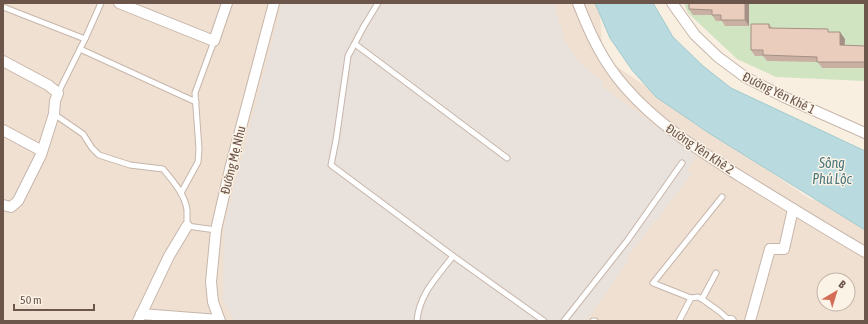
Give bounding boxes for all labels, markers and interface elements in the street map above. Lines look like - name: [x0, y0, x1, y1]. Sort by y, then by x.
- street label: Đường Yên Khê 1: [740, 69, 818, 117]
- street label: Đường Yên Khê 2: [663, 121, 737, 177]
- street label: Đường Mẹ Nhu: [217, 124, 249, 196]
- water label: Sông Phú Lộc: [812, 155, 853, 187]
- north arrow: [816, 272, 856, 312]
- text: B: [836, 278, 849, 291]
- scale bar: [14, 286, 94, 312]
- text: 50 m: [20, 293, 42, 307]

